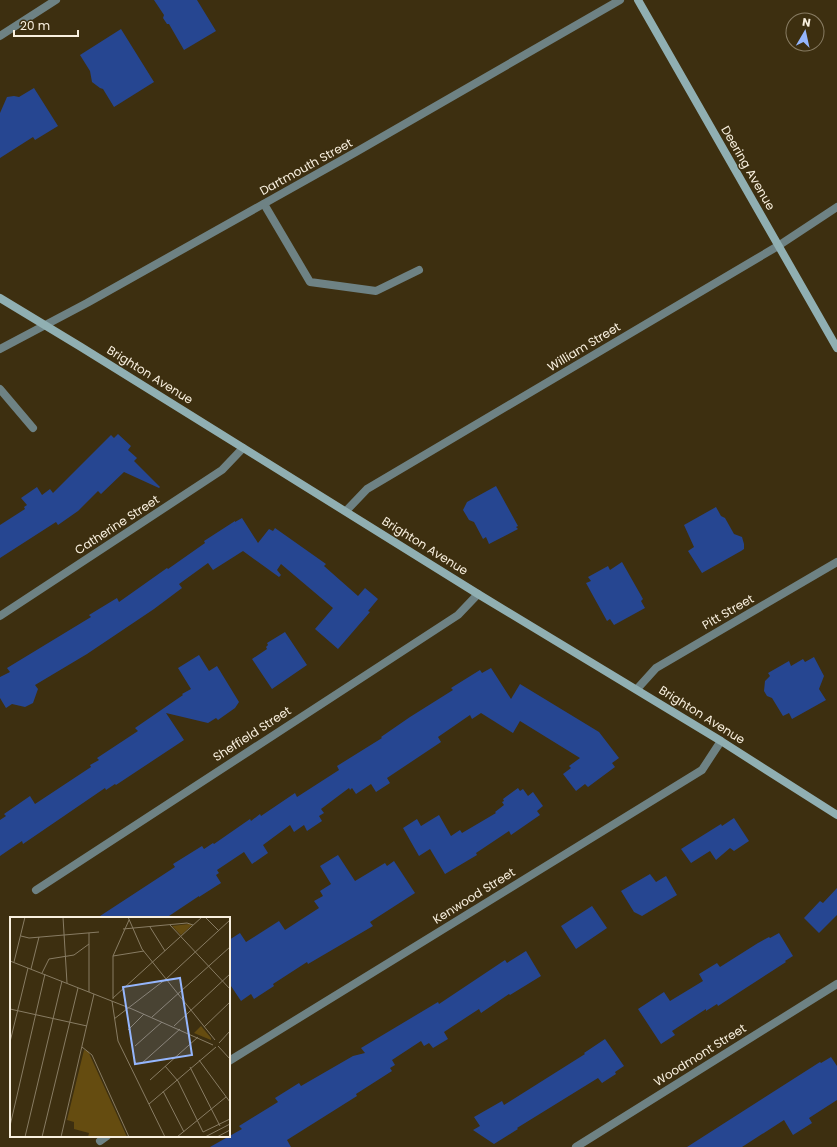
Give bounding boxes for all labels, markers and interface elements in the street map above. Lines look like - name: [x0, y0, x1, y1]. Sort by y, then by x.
- scale bar: [14, 12, 78, 38]
- north arrow: [785, 12, 825, 52]
- text: N: [801, 14, 812, 31]
- text: 20 m: [20, 17, 50, 34]
- street label: Deering Avenue: [717, 122, 780, 213]
- street label: Dartmouth Street: [256, 134, 355, 199]
- street label: William Street: [544, 318, 623, 375]
- street label: Brighton Avenue: [104, 341, 197, 408]
- street label: Catherine Street: [71, 491, 162, 558]
- street label: Brighton Avenue: [379, 512, 472, 579]
- street label: Pitt Street: [699, 590, 757, 633]
- street label: Brighton Avenue: [656, 681, 749, 748]
- street label: Sheffield Street: [209, 702, 294, 765]
- street label: Kenwood Street: [429, 863, 518, 928]
- inset map: [10, 917, 230, 1137]
- street label: Woodmont Street: [650, 1019, 749, 1090]

